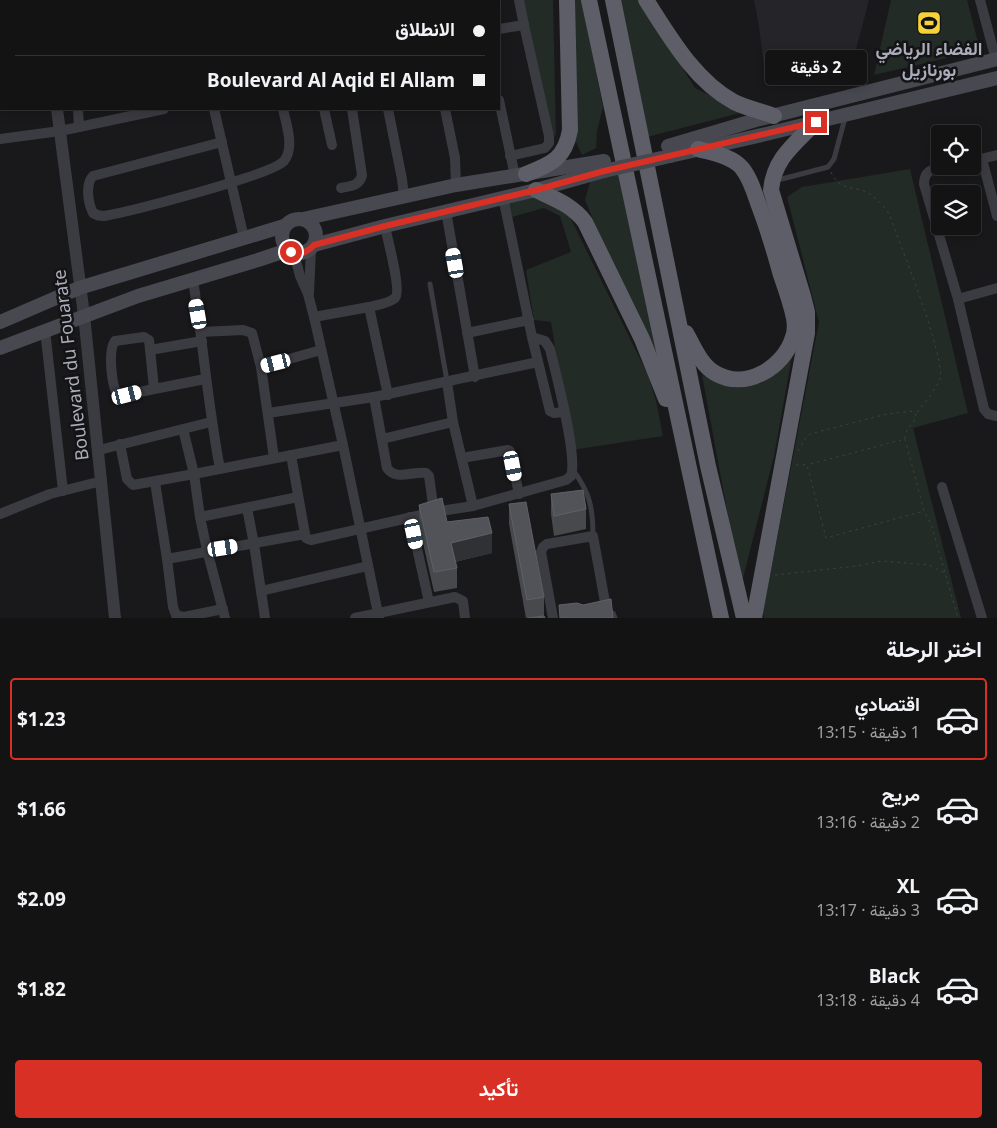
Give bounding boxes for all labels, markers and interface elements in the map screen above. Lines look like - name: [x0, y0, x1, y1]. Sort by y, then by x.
- sports icon: الفضاء الرياضي بورنازيل: [916, 10, 942, 36]
- text: الانطلاق: [395, 16, 455, 42]
- place label: الفضاء الرياضي بورنازيل: [876, 36, 982, 81]
- callout: 2 دقيقة: [765, 49, 867, 84]
- text: 2 دقيقة: [790, 56, 842, 78]
- text: Boulevard Al Aqid El Allam: [207, 67, 455, 93]
- route end: [805, 111, 827, 133]
- map controls: [931, 125, 981, 235]
- button: locate: [931, 125, 981, 175]
- button: layers: [931, 185, 981, 235]
- route start: [280, 241, 302, 263]
- car: [445, 247, 464, 279]
- street label: Boulevard du Fouarate: [46, 268, 94, 462]
- car: [188, 298, 207, 330]
- car: [259, 352, 292, 374]
- car: [110, 384, 143, 406]
- car: [502, 450, 523, 482]
- car: [403, 518, 424, 550]
- car: [207, 538, 238, 558]
- text: اختر الرحلة: [886, 633, 982, 663]
- text: اقتصادي: [855, 691, 920, 717]
- icon: car: [935, 697, 980, 742]
- text: $1.23: [17, 706, 66, 732]
- text: 1 دقيقة · 13:15: [816, 721, 920, 743]
- text: مريح: [882, 781, 920, 807]
- icon: car: [935, 787, 980, 832]
- text: $1.66: [17, 796, 66, 822]
- text: 2 دقيقة · 13:16: [816, 811, 920, 833]
- text: XL: [897, 873, 920, 899]
- icon: car: [935, 877, 980, 922]
- text: $2.09: [17, 886, 66, 912]
- text: 3 دقيقة · 13:17: [816, 899, 920, 921]
- text: Black: [869, 963, 920, 989]
- icon: car: [935, 967, 980, 1012]
- text: $1.82: [17, 976, 66, 1002]
- text: 4 دقيقة · 13:18: [816, 989, 920, 1011]
- button: تأكيد: [15, 1060, 982, 1118]

